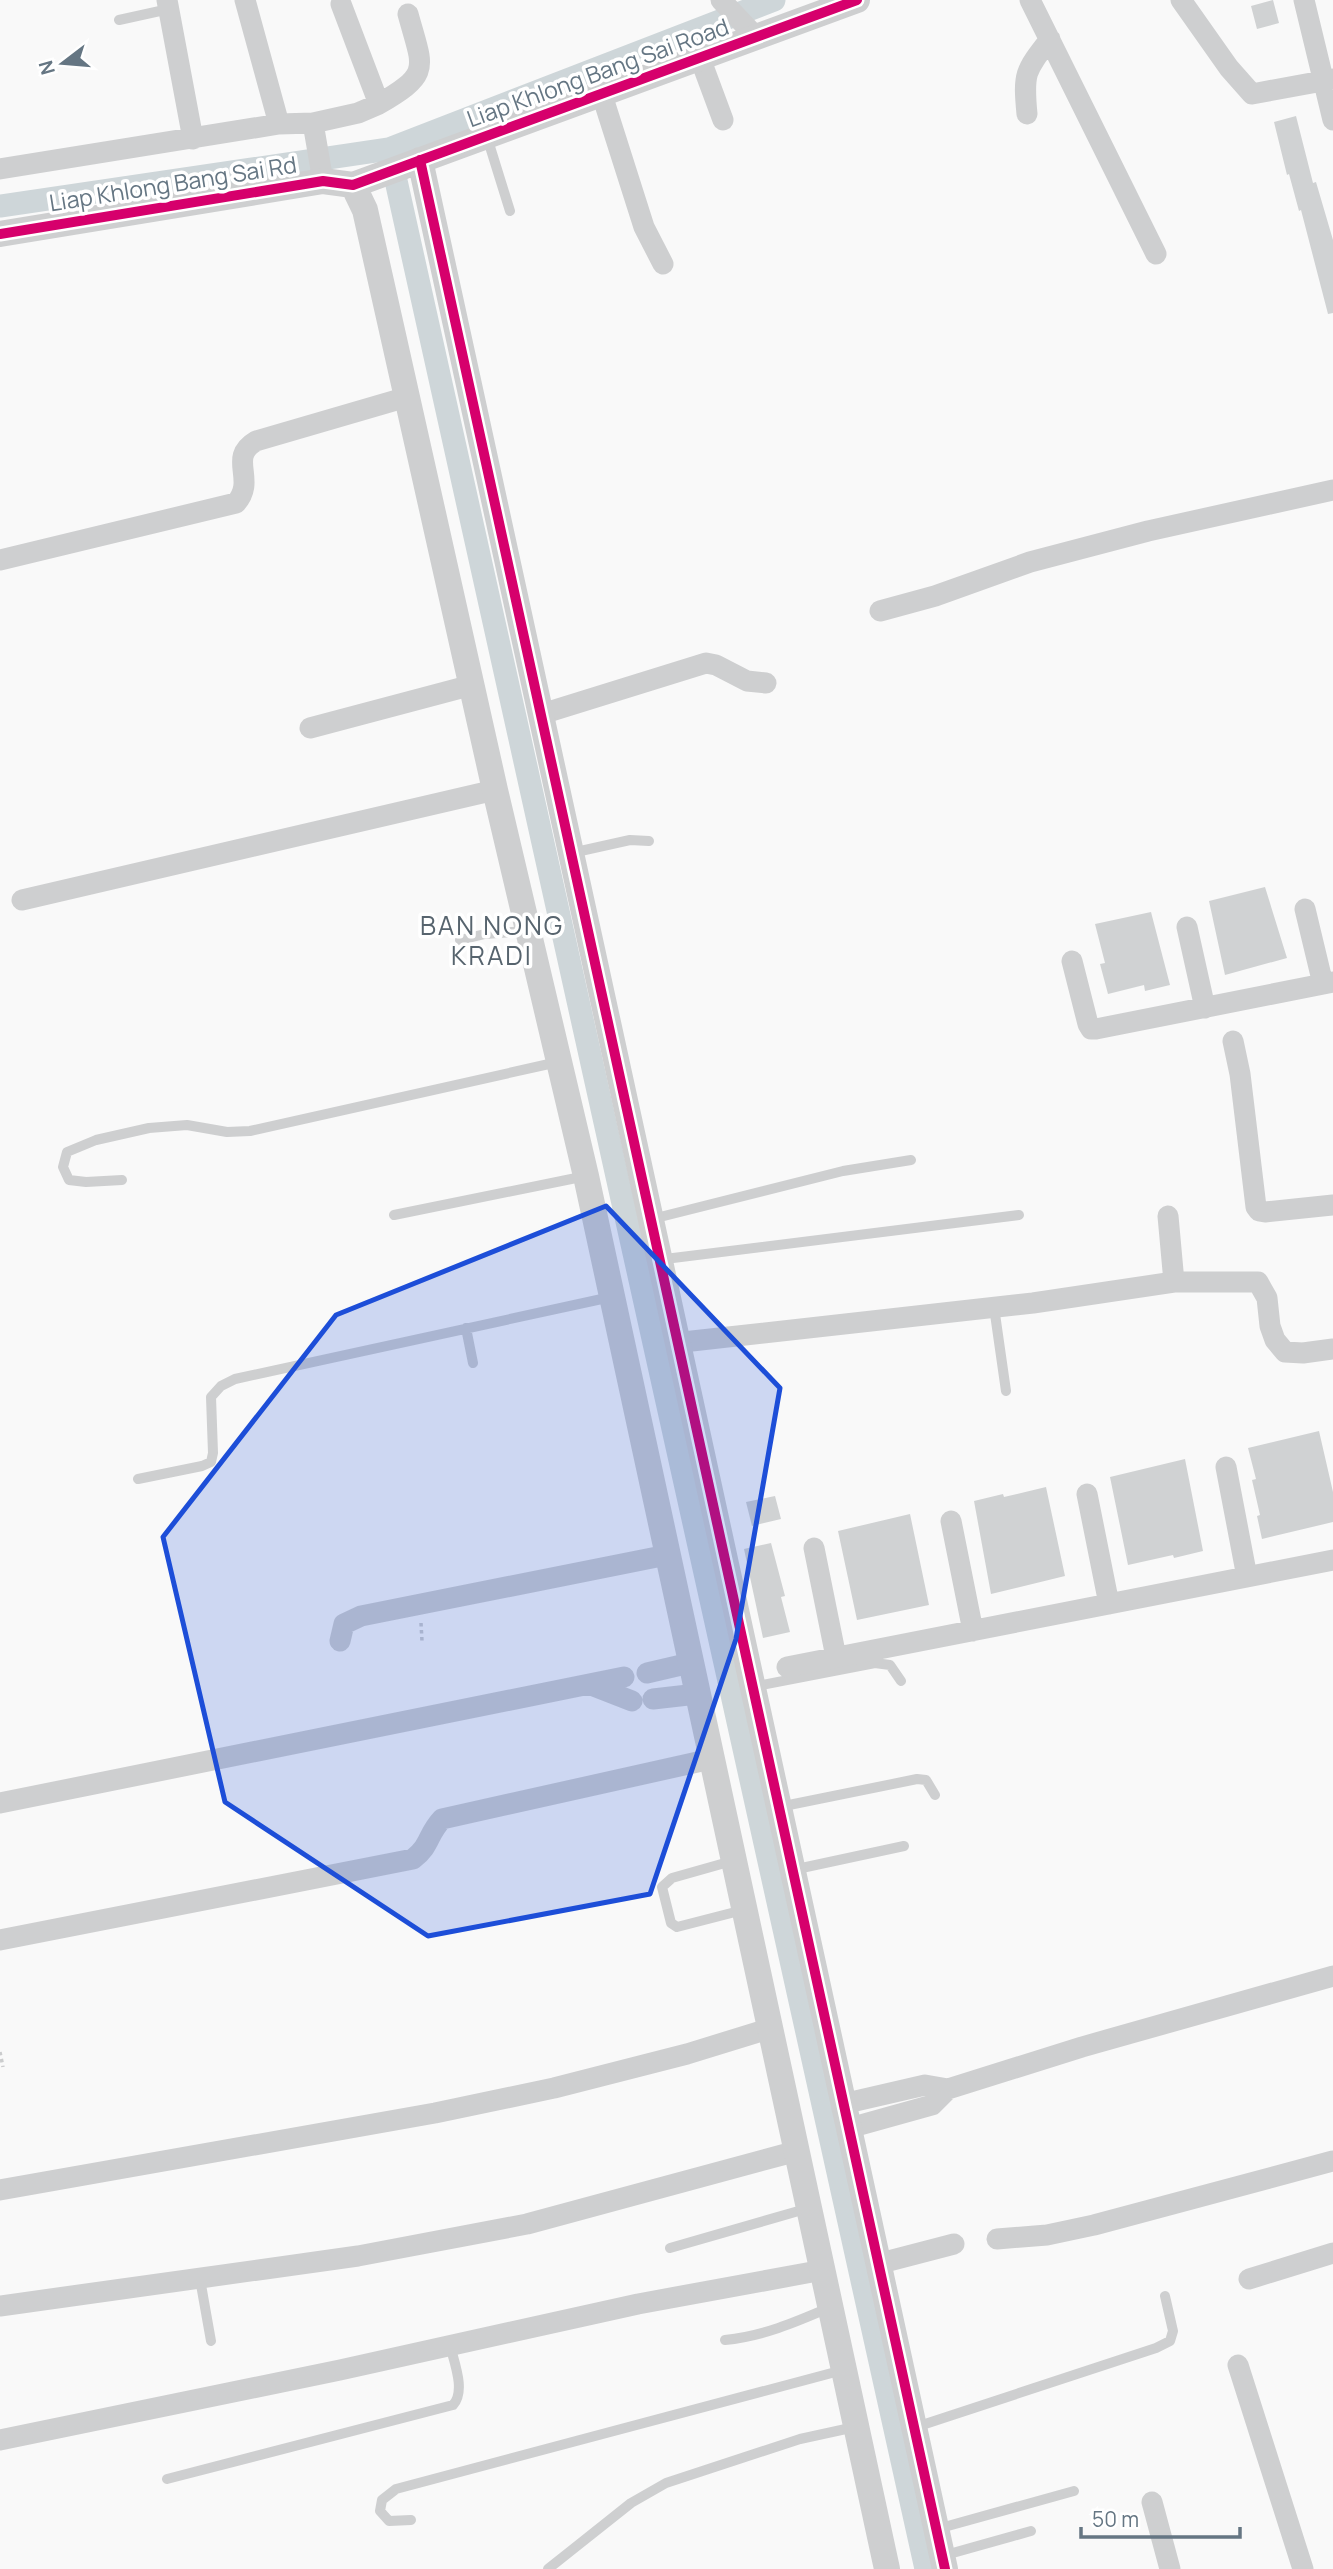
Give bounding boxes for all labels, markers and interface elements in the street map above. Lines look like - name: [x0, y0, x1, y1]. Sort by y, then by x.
- street label: Liap Khlong Bang Sai Road: [462, 10, 733, 134]
- north arrow: [28, 28, 98, 98]
- text: N: [32, 58, 61, 78]
- street label: Liap Khlong Bang Sai Rd: [47, 148, 299, 218]
- district label: BAN NONG KRADI: [420, 907, 564, 973]
- scale bar: [1081, 2496, 1240, 2540]
- text: 50 m: [1092, 2505, 1139, 2533]

